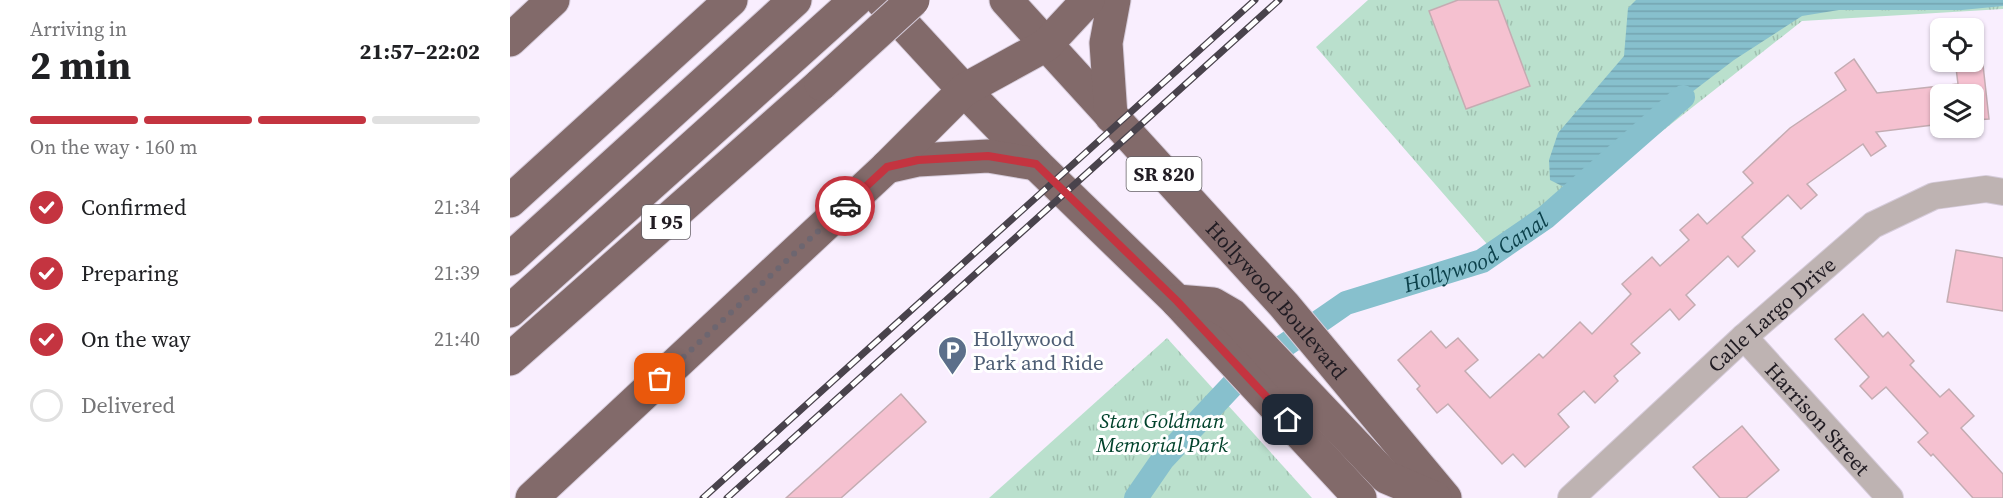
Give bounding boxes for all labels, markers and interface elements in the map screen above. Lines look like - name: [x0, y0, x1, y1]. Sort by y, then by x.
- text: Arriving in: [30, 15, 127, 43]
- map controls: [1930, 18, 1984, 138]
- button: locate: [1930, 18, 1984, 72]
- text: 21:57–22:02: [360, 36, 480, 66]
- text: 2 min: [30, 39, 131, 92]
- button: layers: [1930, 84, 1984, 138]
- text: On the way · 160 m: [30, 133, 197, 161]
- road number: SR 820: [1126, 157, 1202, 191]
- courier: [815, 176, 875, 236]
- icon: car: [829, 190, 862, 223]
- icon: check: [30, 191, 63, 224]
- text: Confirmed: [81, 192, 186, 222]
- text: 21:34: [434, 193, 480, 221]
- road number: I 95: [642, 205, 690, 239]
- water label: Hollywood Canal: [1399, 205, 1554, 300]
- street label: Hollywood Boulevard: [1200, 214, 1354, 385]
- street label: Calle Largo Drive: [1701, 250, 1842, 378]
- icon: check: [30, 257, 63, 290]
- text: Preparing: [81, 258, 178, 288]
- text: 21:39: [434, 259, 480, 287]
- icon: check: [30, 323, 63, 356]
- text: On the way: [81, 324, 190, 354]
- place label: Hollywood Park and Ride: [973, 324, 1104, 377]
- text: 21:40: [434, 325, 480, 353]
- parking icon: Hollywood Park and Ride: [936, 334, 968, 376]
- pin: [634, 353, 685, 404]
- street label: Harrison Street: [1759, 356, 1877, 481]
- icon: bag: [643, 362, 676, 395]
- text: Delivered: [81, 390, 175, 420]
- pin: [1262, 394, 1313, 445]
- icon: home: [1271, 403, 1304, 436]
- park label: Stan Goldman Memorial Park: [1095, 406, 1228, 459]

